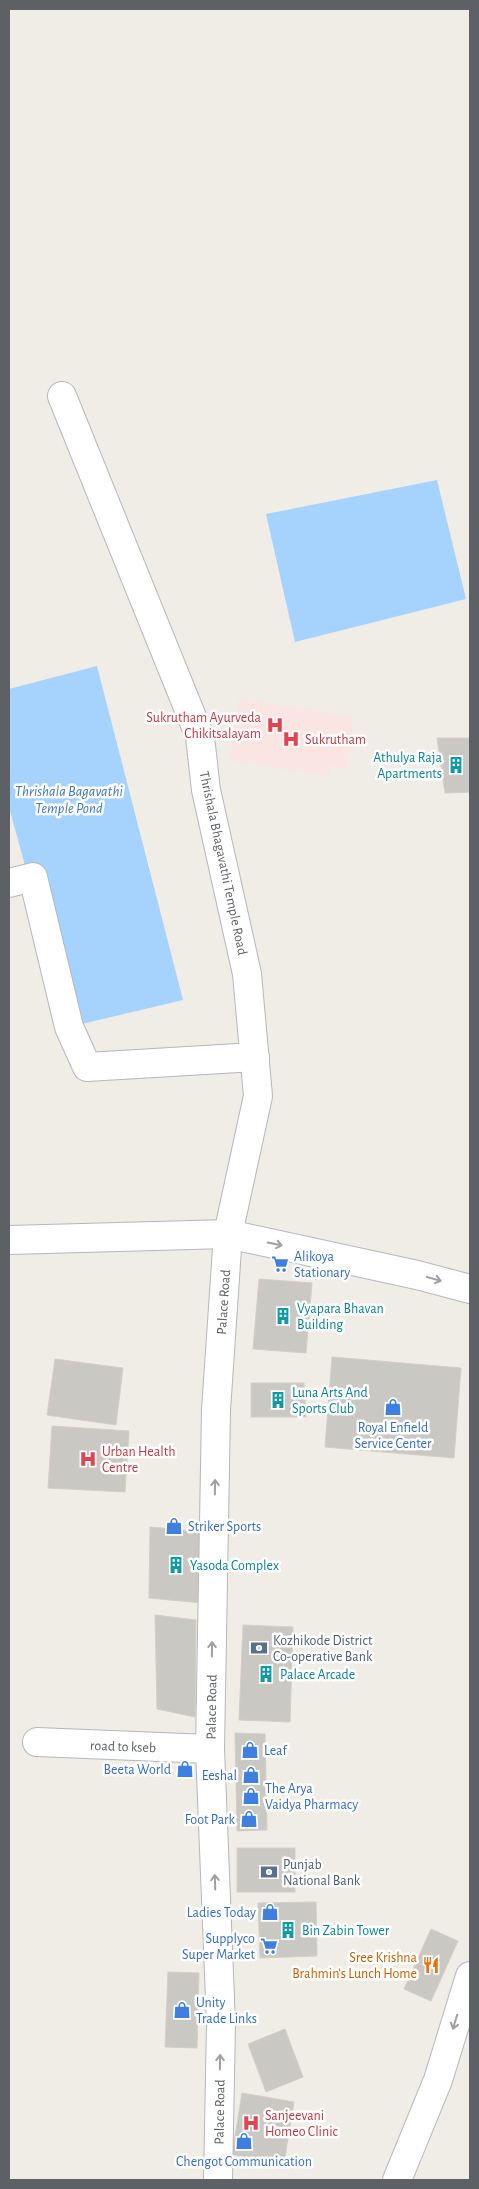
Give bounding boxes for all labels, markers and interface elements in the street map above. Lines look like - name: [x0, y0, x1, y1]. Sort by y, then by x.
- place label: Sukrutham Ayurveda Chikitsalayam: [146, 711, 262, 741]
- hospital icon: Sukrutham Ayurveda Chikitsalayam: [265, 715, 285, 735]
- hospital icon: Sukrutham: [281, 729, 301, 749]
- place label: Sukrutham: [305, 733, 366, 747]
- place label: Athulya Raja Apartments: [373, 751, 443, 781]
- building icon: Athulya Raja Apartments: [446, 755, 466, 775]
- street label: Thrishala Bhagavathi Temple Road: [197, 770, 249, 956]
- water label: Thrishala Bagavathi Temple Pond: [15, 784, 123, 816]
- one-way arrow: [267, 1240, 283, 1249]
- place label: Alikoya Stationary: [294, 1250, 350, 1280]
- supermarket icon: Alikoya Stationary: [270, 1254, 290, 1274]
- street label: Palace Road: [215, 1269, 233, 1335]
- one-way arrow: [425, 1275, 441, 1285]
- place label: Vyapara Bhavan Building: [297, 1302, 384, 1332]
- building icon: Vyapara Bhavan Building: [273, 1306, 293, 1326]
- place label: Luna Arts And Sports Club: [292, 1386, 368, 1416]
- building icon: Luna Arts And Sports Club: [268, 1390, 288, 1410]
- shop icon: Royal Enfield Service Center: [383, 1397, 403, 1417]
- place label: Royal Enfield Service Center: [355, 1421, 432, 1451]
- place label: Urban Health Centre: [102, 1445, 176, 1475]
- hospital icon: Urban Health Centre: [78, 1449, 98, 1469]
- one-way arrow: [210, 1479, 219, 1495]
- shop icon: Striker Sports: [164, 1516, 184, 1536]
- place label: Striker Sports: [188, 1520, 261, 1534]
- building icon: Yasoda Complex: [166, 1555, 186, 1575]
- place label: Yasoda Complex: [190, 1559, 279, 1573]
- place label: Kozhikode District Co-operative Bank: [273, 1634, 373, 1664]
- bank icon: Kozhikode District Co-operative Bank: [249, 1638, 269, 1658]
- one-way arrow: [207, 1641, 217, 1658]
- building icon: Palace Arcade: [256, 1664, 276, 1684]
- place label: Palace Arcade: [280, 1668, 355, 1682]
- street label: Palace Road: [204, 1674, 220, 1740]
- street label: road to kseb: [90, 1739, 156, 1755]
- shop icon: Leaf: [240, 1740, 260, 1760]
- place label: Leaf: [264, 1744, 287, 1758]
- shop icon: Beeta World: [175, 1759, 195, 1779]
- place label: Beeta World: [104, 1763, 171, 1777]
- shop icon: Eeshal: [241, 1765, 261, 1785]
- place label: Eeshal: [202, 1769, 237, 1783]
- place label: The Arya Vaidya Pharmacy: [265, 1782, 358, 1812]
- shop icon: The Arya Vaidya Pharmacy: [241, 1786, 261, 1806]
- shop icon: Foot Park: [239, 1809, 259, 1829]
- place label: Foot Park: [185, 1813, 236, 1827]
- place label: Punjab National Bank: [283, 1858, 361, 1888]
- bank icon: Punjab National Bank: [259, 1862, 279, 1882]
- one-way arrow: [211, 1874, 220, 1890]
- shop icon: Ladies Today: [260, 1902, 280, 1922]
- place label: Ladies Today: [187, 1906, 256, 1920]
- building icon: Bin Zabin Tower: [278, 1920, 298, 1940]
- place label: Bin Zabin Tower: [302, 1924, 390, 1938]
- place label: Supplyco Super Market: [182, 1932, 256, 1962]
- supermarket icon: Supplyco Super Market: [259, 1936, 279, 1956]
- place label: Sree Krishna Brahmin's Lunch Home: [292, 1951, 418, 1981]
- restaurant icon: Sree Krishna Brahmin's Lunch Home: [421, 1955, 441, 1975]
- place label: Unity Trade Links: [196, 1996, 257, 2026]
- shop icon: Unity Trade Links: [172, 2000, 192, 2020]
- one-way arrow: [450, 2014, 460, 2030]
- one-way arrow: [215, 2054, 225, 2070]
- street label: Palace Road: [212, 2079, 228, 2145]
- place label: Sanjeevani Homeo Clinic: [265, 2109, 339, 2139]
- hospital icon: Sanjeevani Homeo Clinic: [241, 2113, 261, 2133]
- shop icon: Chengot Communication: [234, 2131, 254, 2151]
- place label: Chengot Communication: [176, 2155, 312, 2169]

